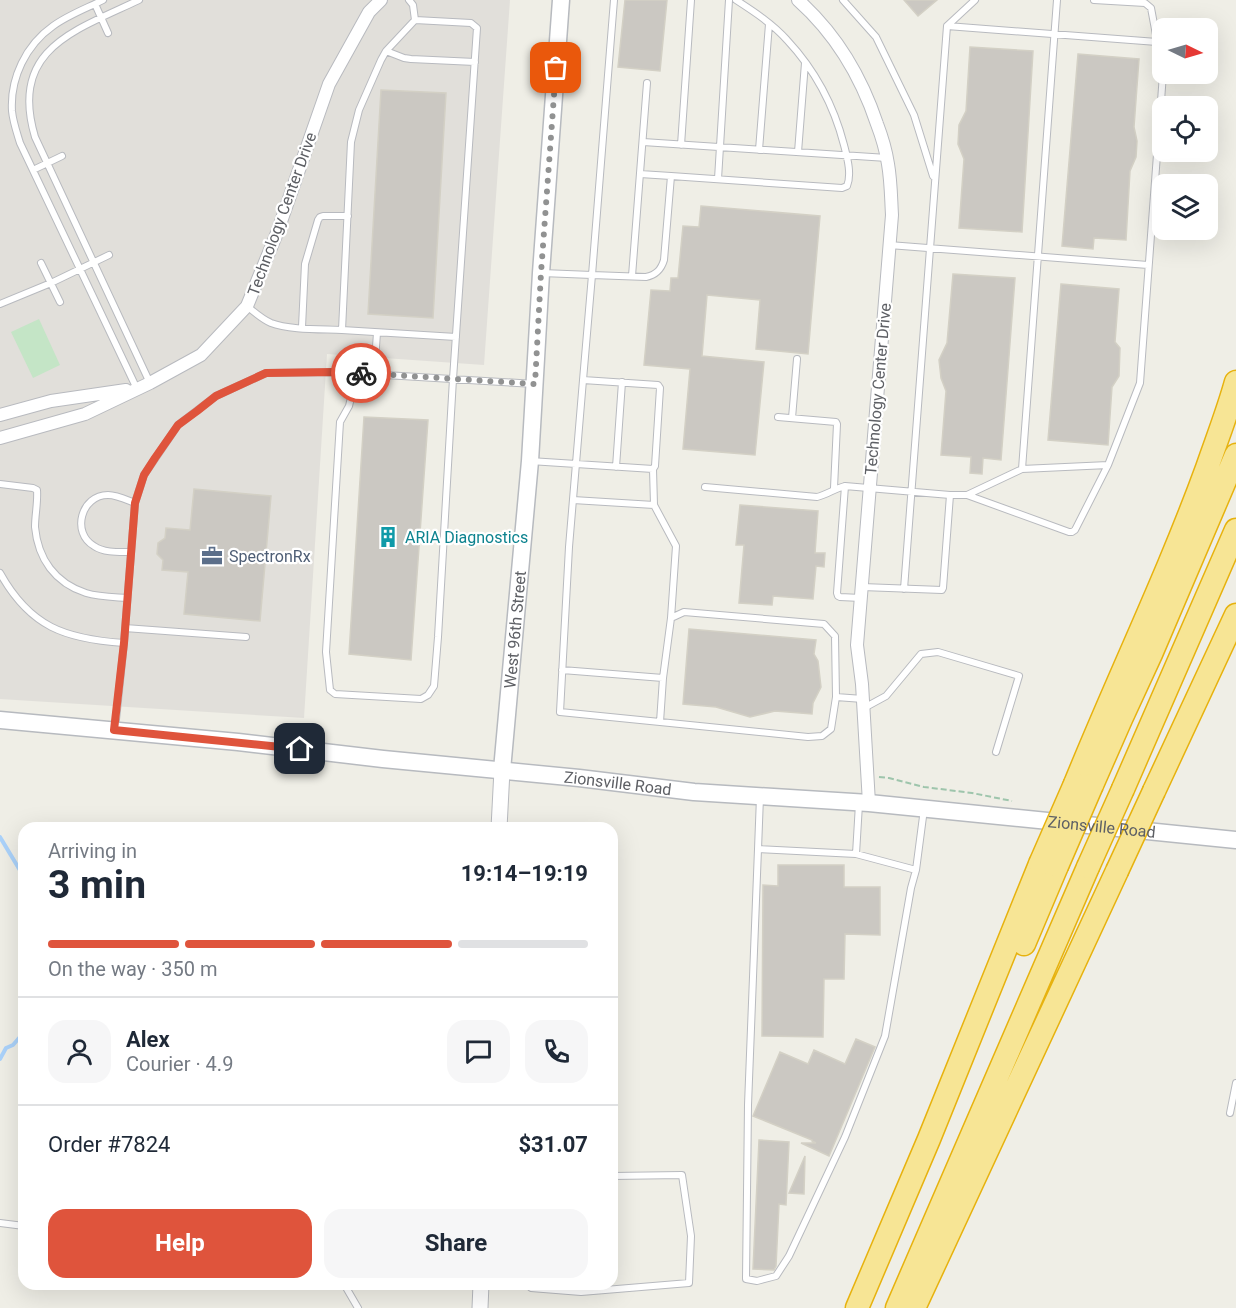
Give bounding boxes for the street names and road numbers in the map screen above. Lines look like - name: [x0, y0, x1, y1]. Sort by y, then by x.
- street label: Technology Center Drive: [244, 130, 320, 298]
- street label: Technology Center Drive: [861, 302, 895, 476]
- street label: West 96th Street: [500, 570, 530, 689]
- street label: Zionsville Road: [563, 767, 673, 799]
- street label: Zionsville Road: [1047, 812, 1157, 841]

